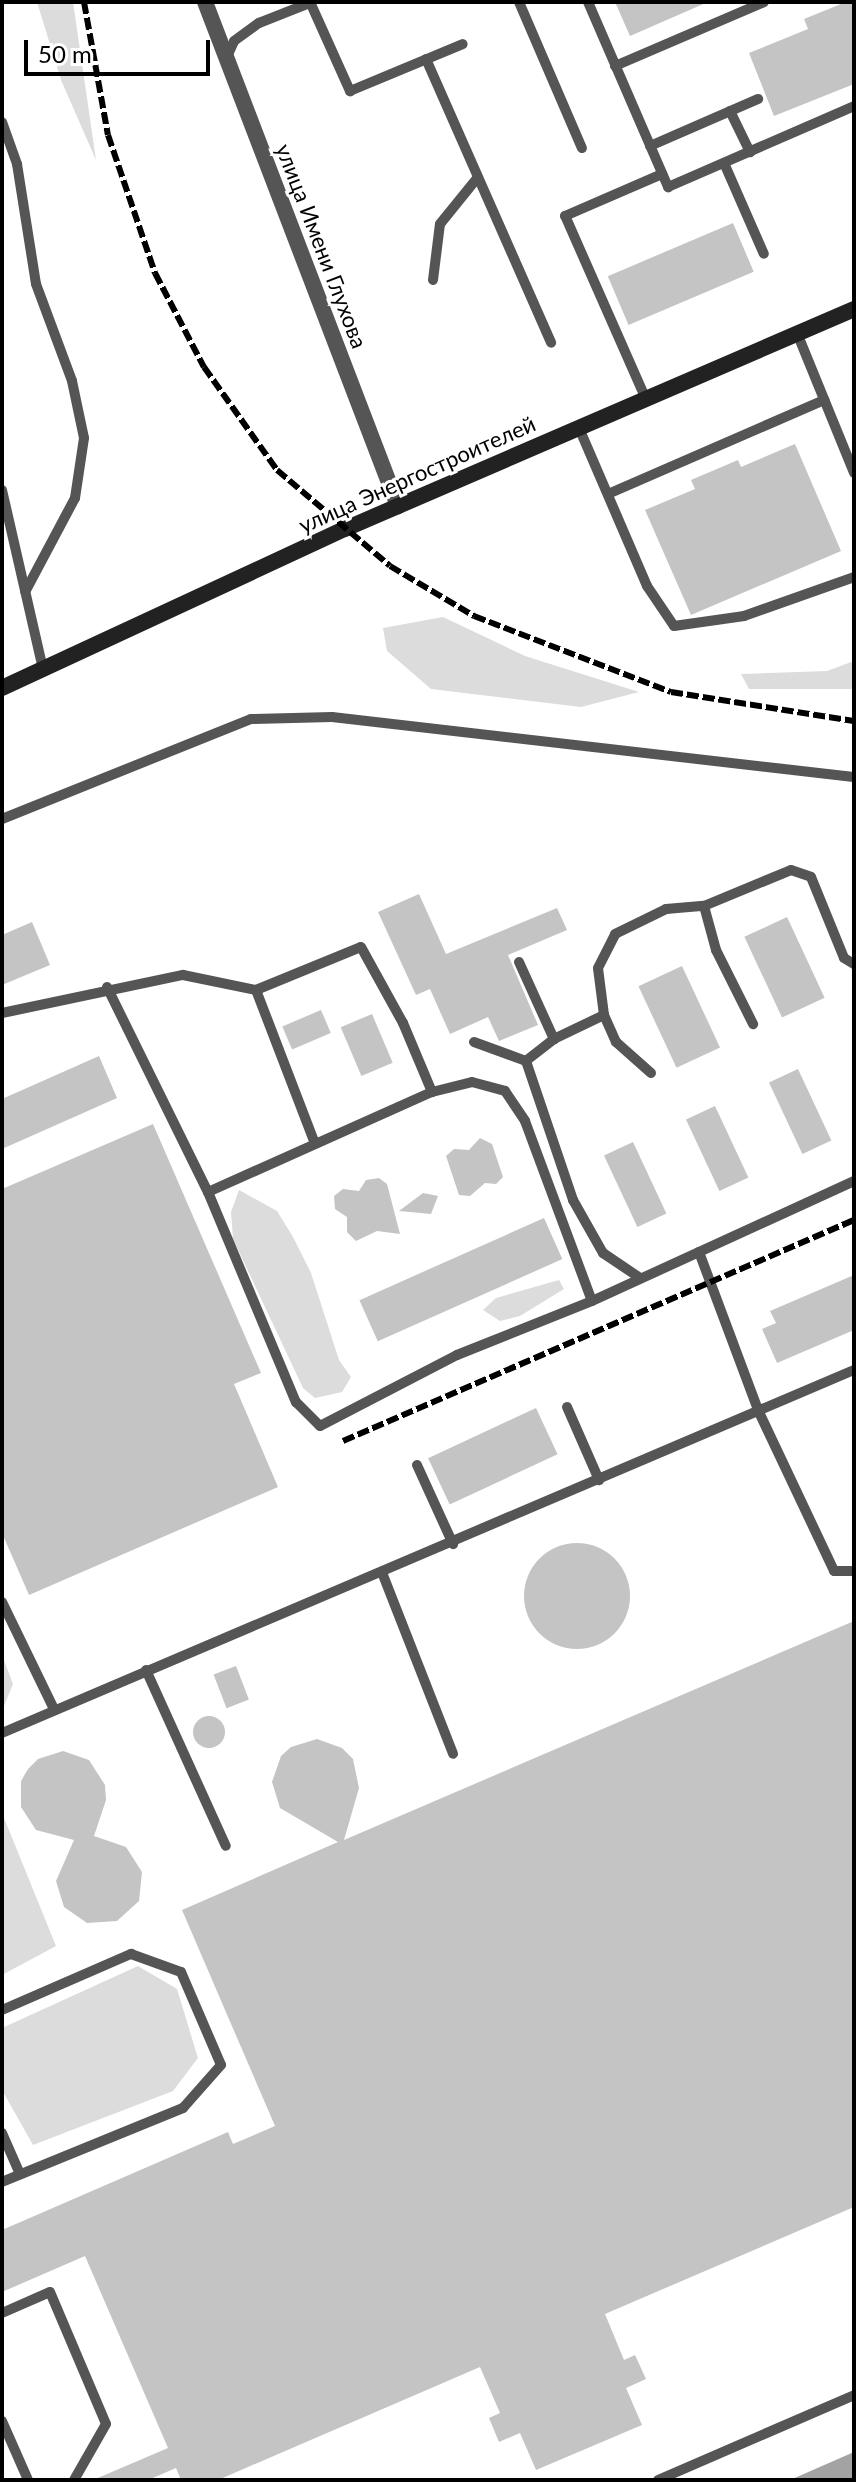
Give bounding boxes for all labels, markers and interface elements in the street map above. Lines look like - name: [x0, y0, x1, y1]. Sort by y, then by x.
- scale bar: [28, 24, 214, 74]
- text: 50 m: [38, 39, 92, 68]
- street label: улица Имени Глухова: [271, 140, 373, 352]
- street label: улица Энергостроителей: [295, 410, 539, 538]

